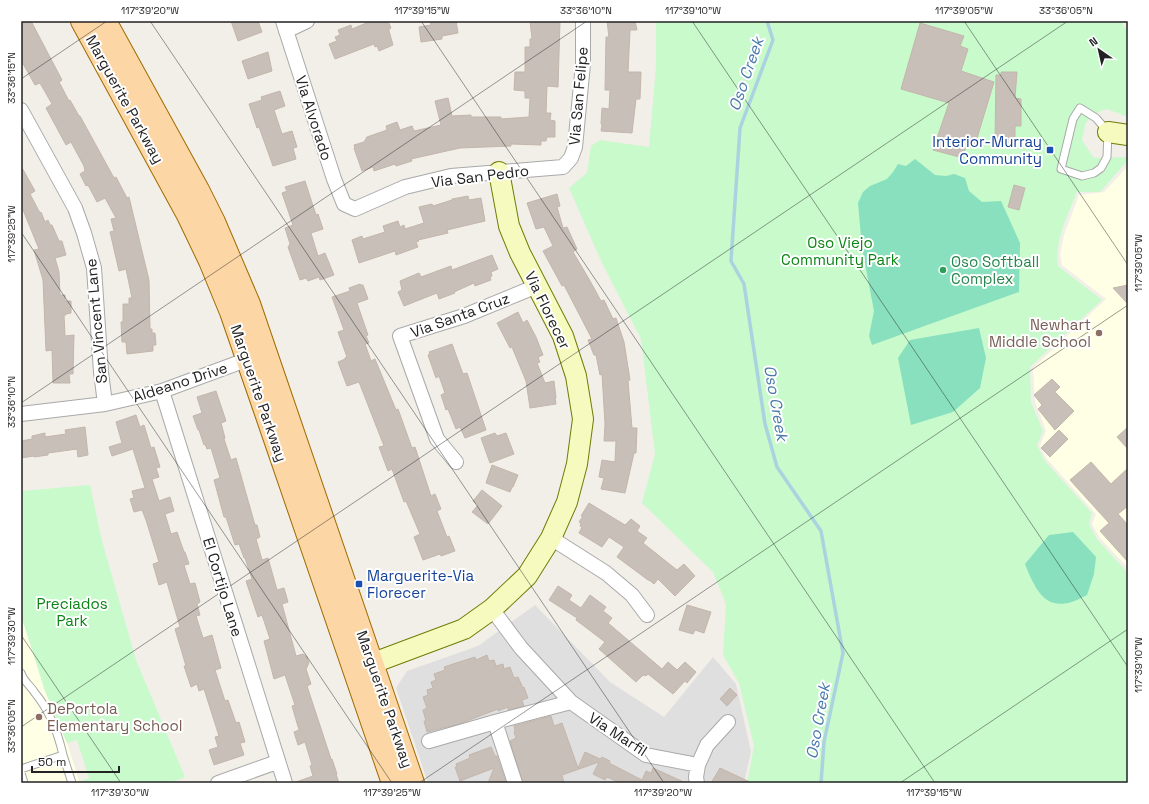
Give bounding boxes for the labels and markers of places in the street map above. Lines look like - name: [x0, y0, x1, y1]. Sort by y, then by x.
- place label: Interior-Murray Community: [932, 132, 1042, 168]
- marker: Interior-Murray Community: [1045, 145, 1055, 155]
- place label: Oso Softball Complex: [951, 252, 1039, 288]
- marker: Oso Softball Complex: [938, 265, 948, 275]
- place label: Newhart Middle School: [989, 315, 1091, 351]
- marker: Newhart Middle School: [1094, 328, 1104, 338]
- place label: Marguerite-Via Florecer: [367, 566, 475, 602]
- marker: Marguerite-Via Florecer: [354, 579, 364, 589]
- place label: DePortola Elementary School: [47, 699, 183, 735]
- marker: DePortola Elementary School: [34, 712, 44, 722]

